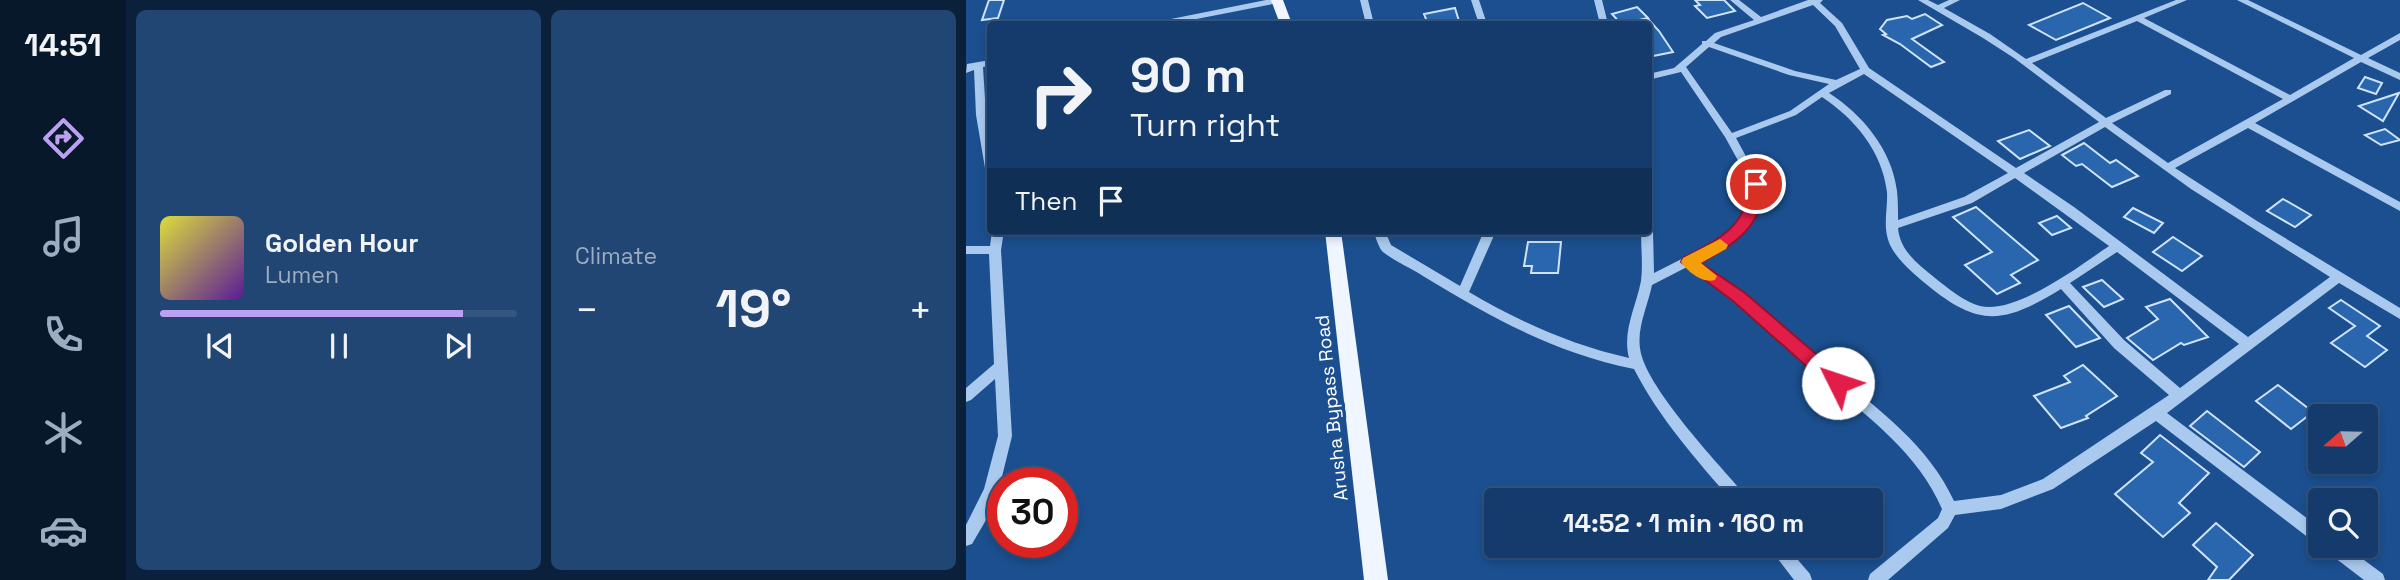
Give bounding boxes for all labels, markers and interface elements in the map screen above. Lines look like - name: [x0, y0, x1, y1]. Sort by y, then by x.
- text: 14:51: [24, 25, 102, 65]
- text: 90 m: [1130, 44, 1246, 106]
- icon: right: [1015, 49, 1106, 140]
- text: Turn right: [1130, 105, 1280, 145]
- icon: directions: [39, 114, 88, 163]
- pin: [1726, 154, 1786, 214]
- icon: arrive: [1737, 165, 1775, 203]
- icon: arrive: [1092, 182, 1130, 220]
- text: Then: [1015, 184, 1078, 218]
- icon: music: [39, 212, 88, 261]
- text: Golden Hour: [265, 226, 419, 260]
- text: Climate: [575, 241, 657, 271]
- text: Lumen: [265, 260, 339, 290]
- text: 19°: [715, 276, 792, 342]
- text: −: [575, 286, 599, 334]
- text: +: [908, 286, 932, 334]
- icon: phone: [39, 310, 88, 359]
- street label: Arusha Bypass Road: [1309, 314, 1354, 502]
- icon: previous: [201, 327, 239, 365]
- icon: pause: [320, 327, 358, 365]
- icon: next: [439, 327, 477, 365]
- position arrow: [1801, 346, 1875, 420]
- north arrow: [2308, 404, 2378, 474]
- map controls: [2308, 404, 2378, 558]
- icon: climate: [39, 408, 88, 457]
- speed limit sign: 30: [987, 467, 1078, 558]
- button: search: [2308, 488, 2378, 558]
- icon: car: [39, 506, 88, 555]
- text: 14:52 · 1 min · 160 m: [1563, 506, 1804, 540]

